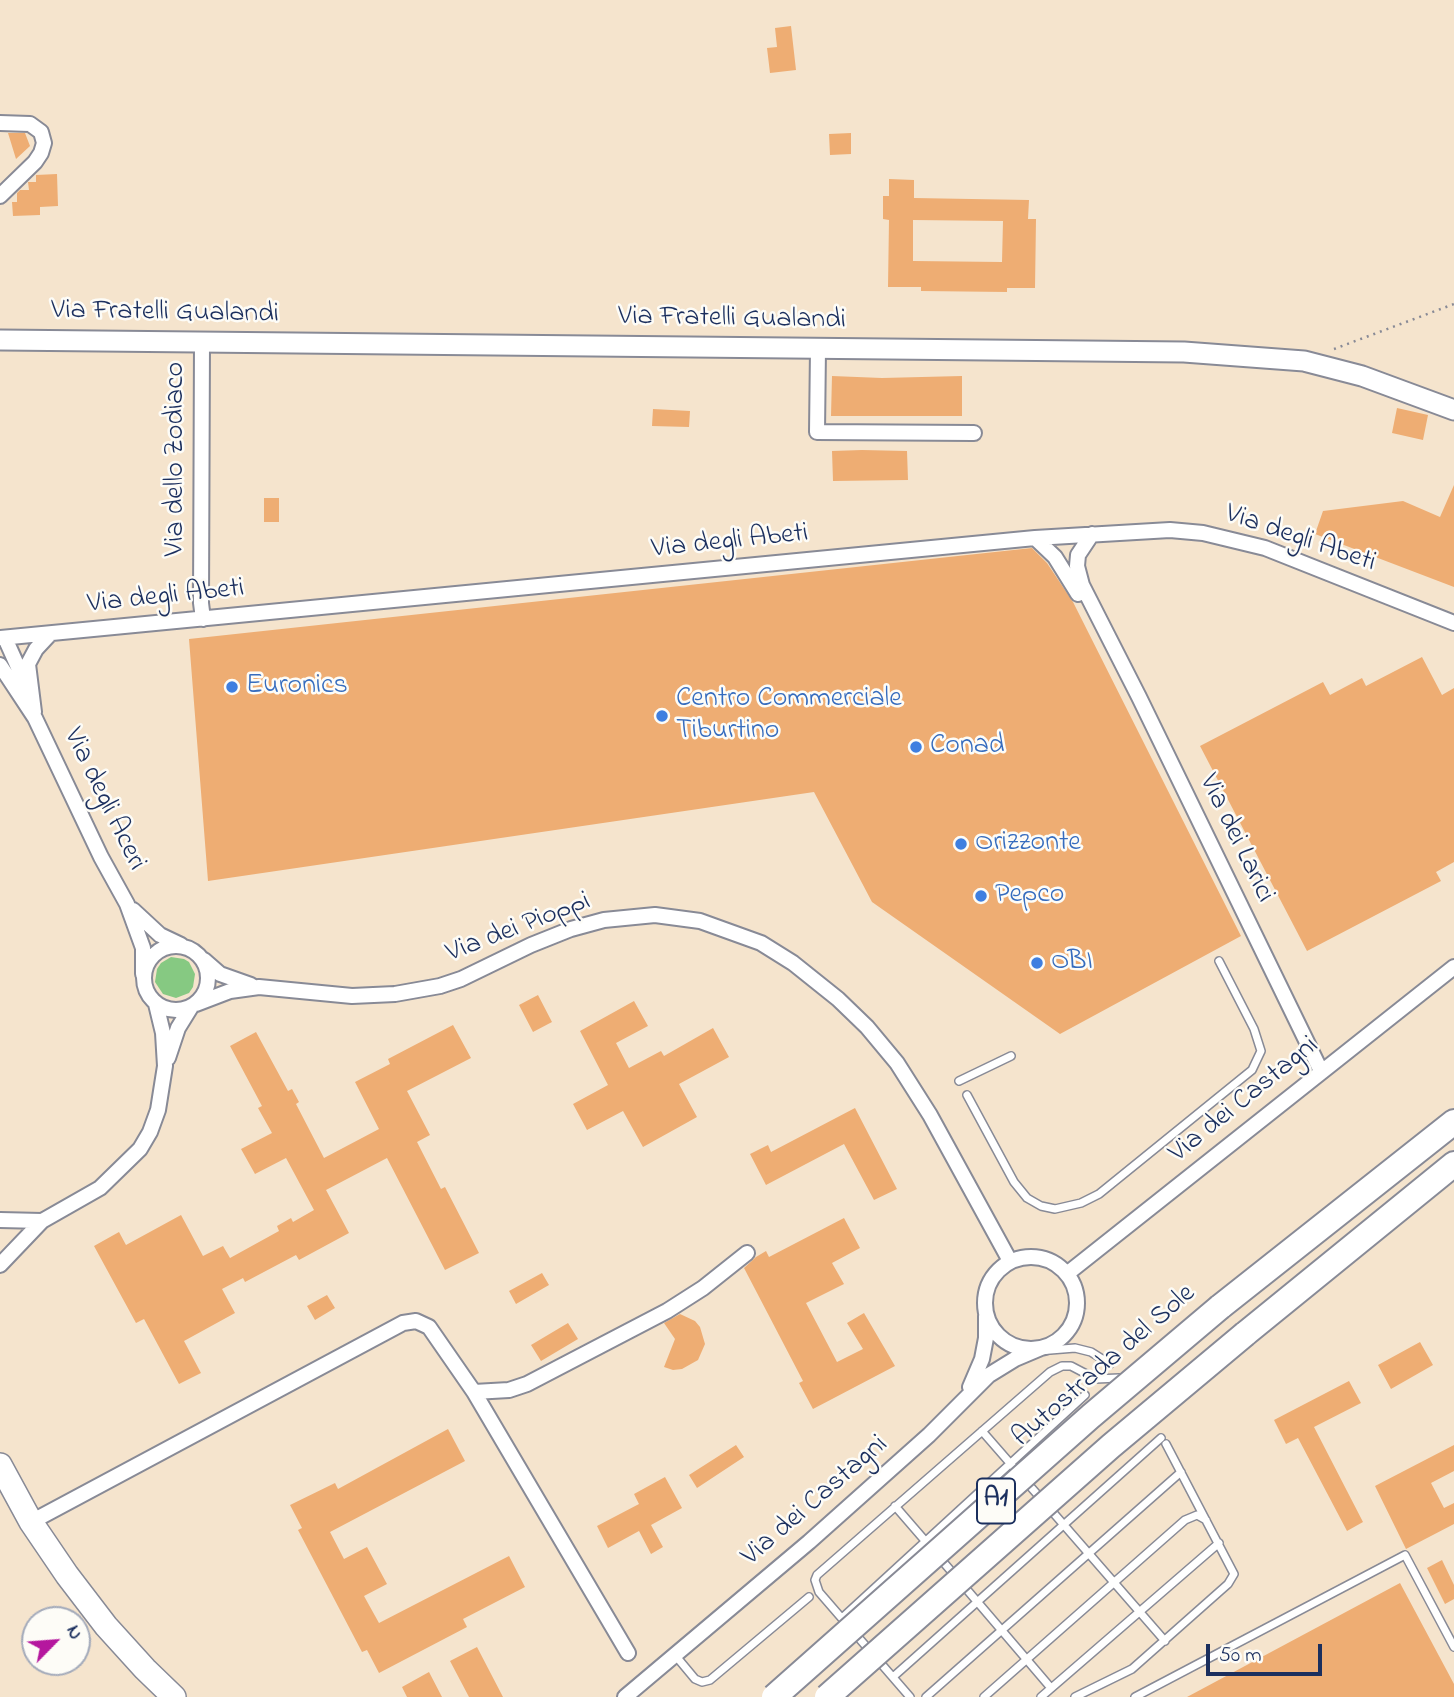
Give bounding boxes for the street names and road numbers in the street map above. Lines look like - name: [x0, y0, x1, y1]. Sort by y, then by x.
- street label: Via Fratelli Gualandi: [51, 295, 279, 333]
- street label: Via Fratelli Gualandi: [618, 301, 846, 339]
- street label: Via dello Zodiaco: [160, 362, 194, 556]
- street label: Via degli Abeti: [1220, 499, 1380, 581]
- street label: Via degli Abeti: [650, 518, 810, 568]
- street label: Via degli Abeti: [86, 573, 246, 623]
- street label: Via degli Aceri: [54, 723, 152, 877]
- street label: Via dei Larici: [1189, 769, 1281, 909]
- street label: Via dei Pioppi: [442, 886, 596, 972]
- street label: Via dei Castagni: [1163, 1030, 1327, 1172]
- street label: Autostrada del Sole: [1007, 1278, 1203, 1456]
- street label: Via dei Castagni: [736, 1429, 896, 1575]
- road number: A1: [977, 1478, 1015, 1524]

